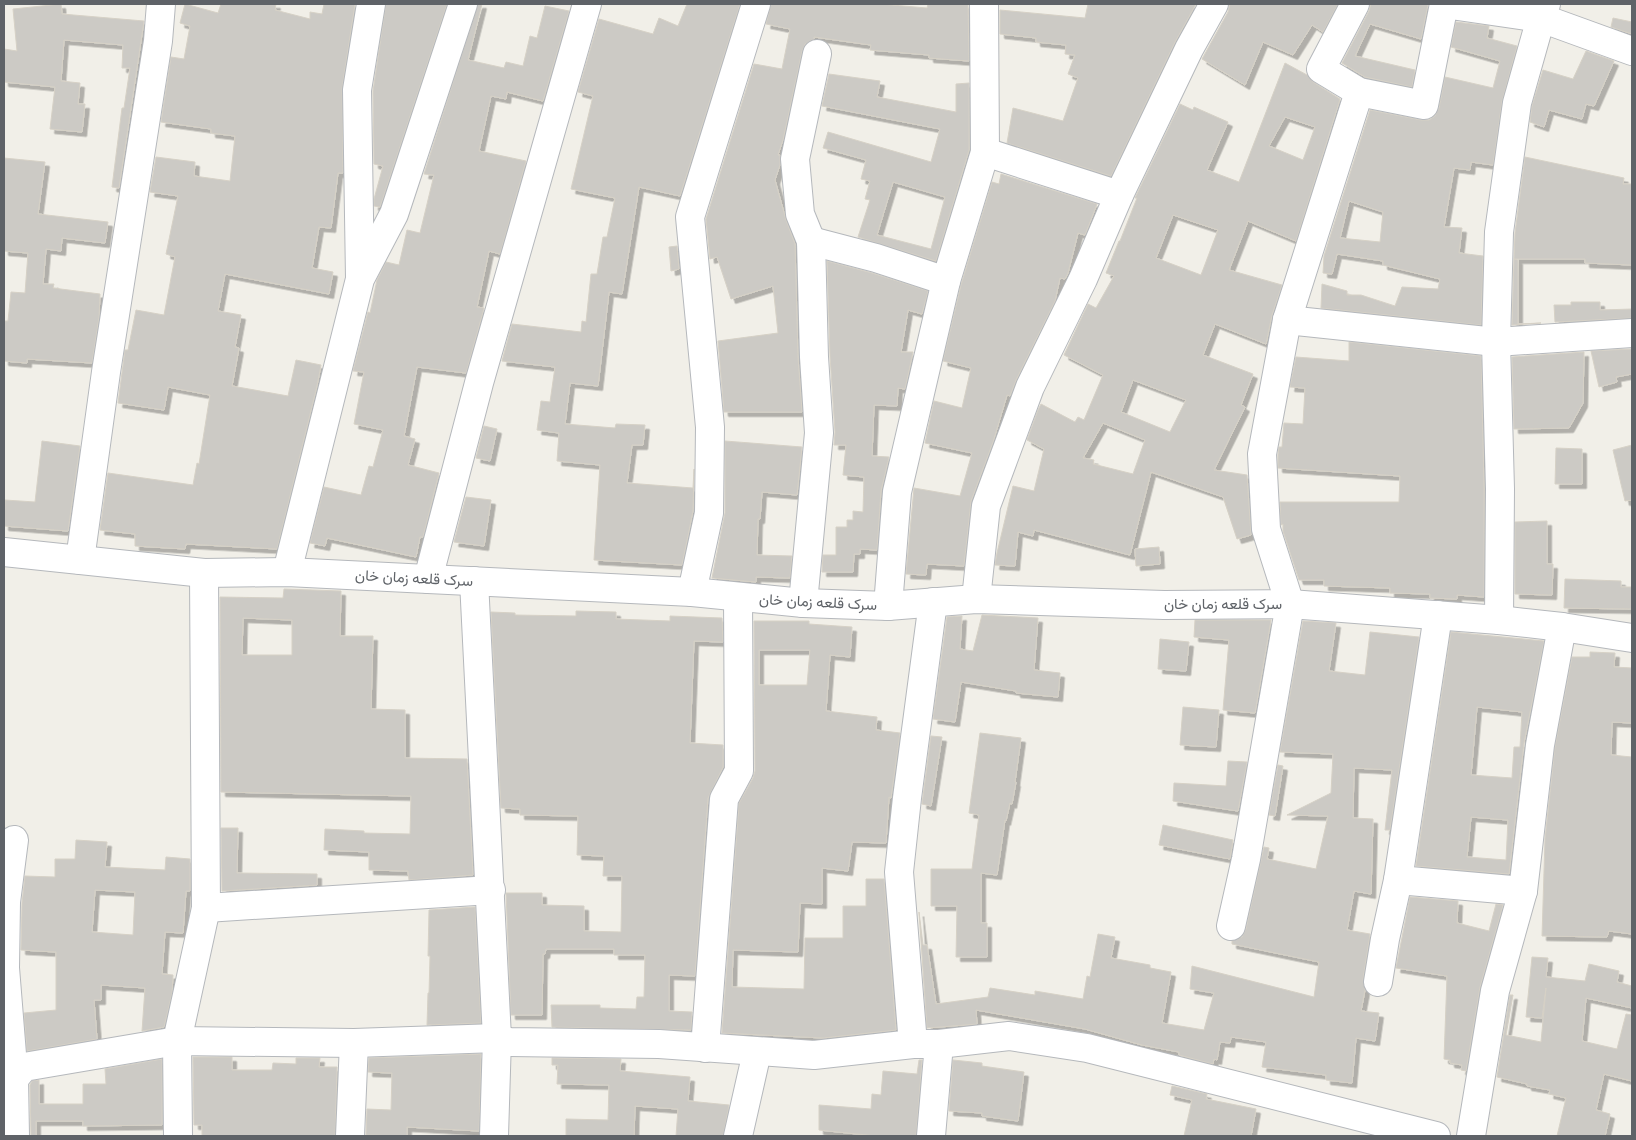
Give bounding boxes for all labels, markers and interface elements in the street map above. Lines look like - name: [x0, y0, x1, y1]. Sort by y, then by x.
- street label: سرک قلعه زمان خان: [355, 566, 474, 590]
- street label: سرک قلعه زمان خان: [759, 590, 878, 614]
- street label: سرک قلعه زمان خان: [1164, 595, 1282, 613]

